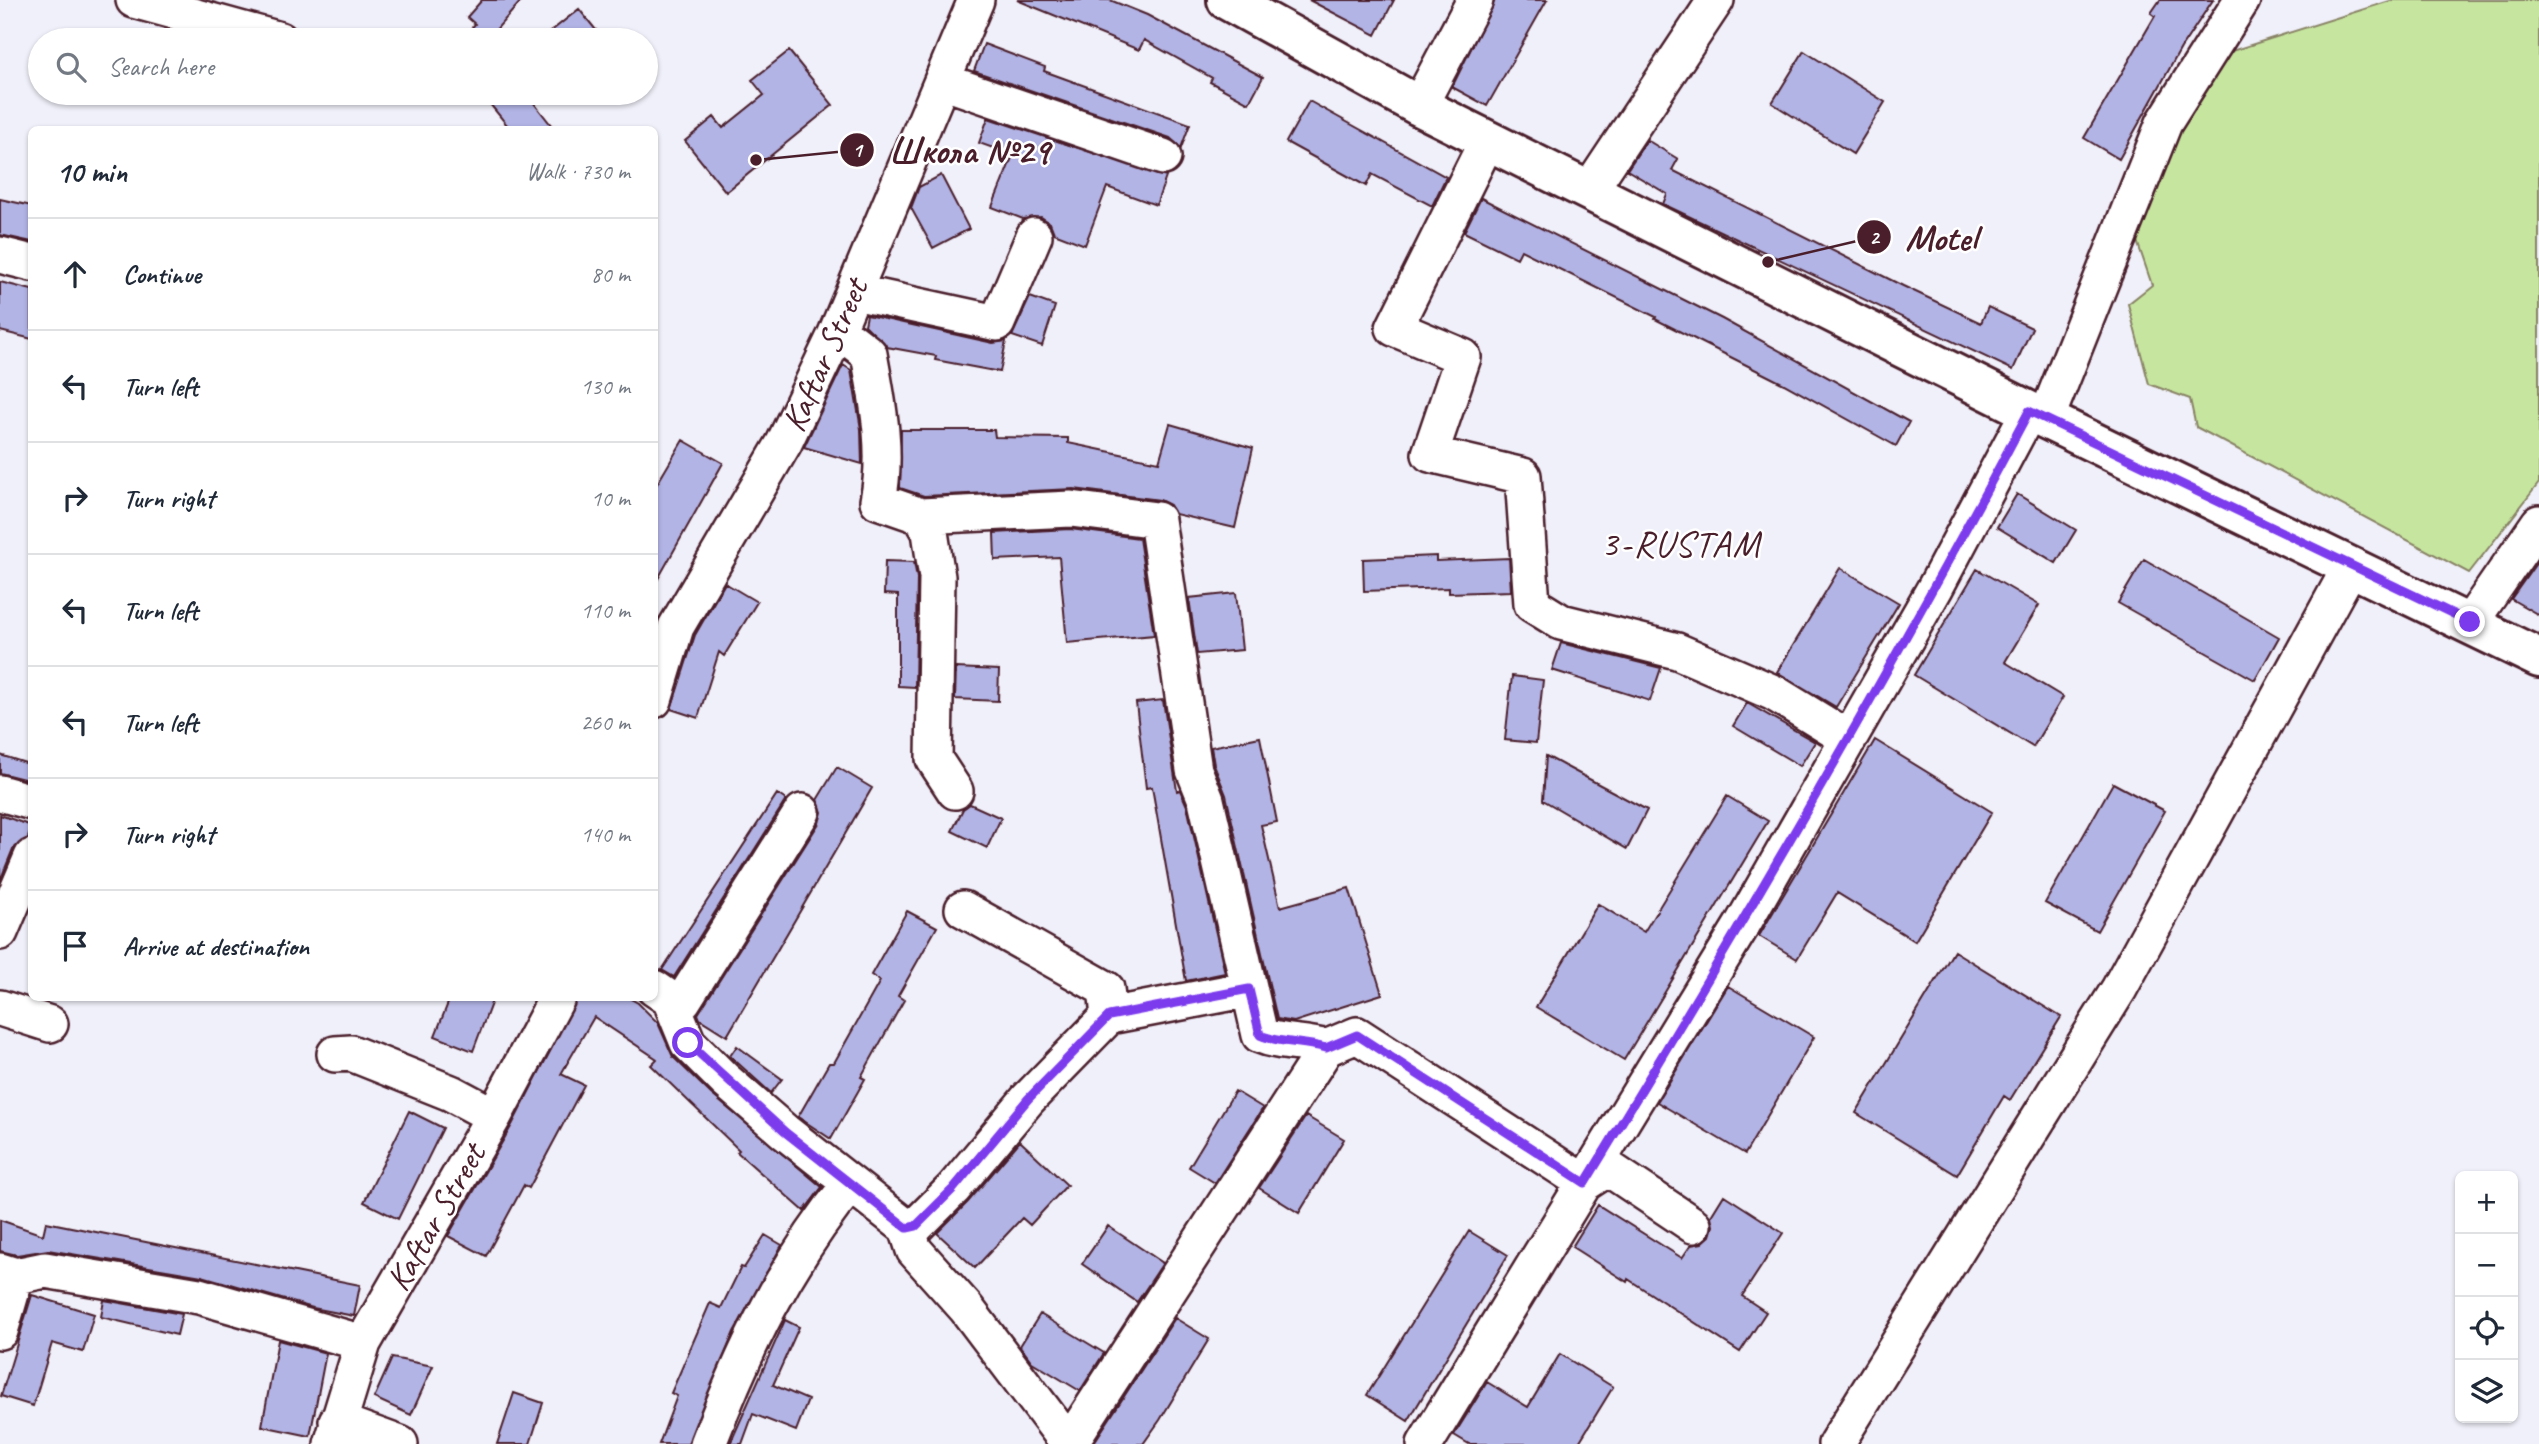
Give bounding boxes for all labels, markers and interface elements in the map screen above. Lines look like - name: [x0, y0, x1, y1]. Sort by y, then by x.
- search box: [28, 28, 658, 105]
- icon: search: [52, 48, 90, 86]
- text: Search here: [108, 50, 214, 83]
- callout: Школа №29: [840, 121, 1063, 179]
- text: Школа №29: [889, 127, 1053, 174]
- text: 1: [852, 137, 864, 163]
- text: 10 min: [56, 153, 127, 191]
- text: Walk · 730 m: [526, 157, 630, 186]
- callout: Motel: [1856, 208, 1991, 266]
- text: Motel: [1905, 214, 1983, 261]
- text: 2: [1869, 224, 1881, 250]
- icon: ahead: [56, 255, 94, 293]
- text: Continue: [123, 258, 201, 291]
- text: 80 m: [591, 260, 630, 289]
- street label: Kaftar Street: [771, 269, 879, 439]
- icon: left: [56, 367, 94, 405]
- text: Turn left: [123, 370, 198, 403]
- text: 130 m: [581, 372, 630, 401]
- icon: right: [56, 479, 94, 517]
- text: Turn right: [123, 482, 214, 515]
- text: 10 m: [591, 484, 630, 513]
- district label: 3-RUSTAM: [1601, 520, 1763, 567]
- icon: left: [56, 591, 94, 629]
- text: Turn left: [123, 594, 198, 627]
- text: 110 m: [581, 596, 630, 625]
- route end: [2454, 606, 2485, 637]
- icon: left: [56, 703, 94, 741]
- text: Turn left: [123, 706, 198, 739]
- text: 260 m: [581, 708, 630, 737]
- icon: right: [56, 815, 94, 853]
- text: Turn right: [123, 818, 214, 851]
- text: 140 m: [581, 820, 630, 849]
- icon: arrive: [56, 927, 94, 965]
- text: Arrive at destination: [123, 930, 309, 963]
- route start: [672, 1027, 703, 1058]
- street label: Kaftar Street: [375, 1133, 497, 1299]
- map controls: [2455, 1171, 2518, 1423]
- button: +: [2455, 1171, 2518, 1234]
- button: −: [2455, 1234, 2518, 1297]
- button: locate: [2455, 1297, 2518, 1360]
- button: layers: [2455, 1360, 2518, 1423]

